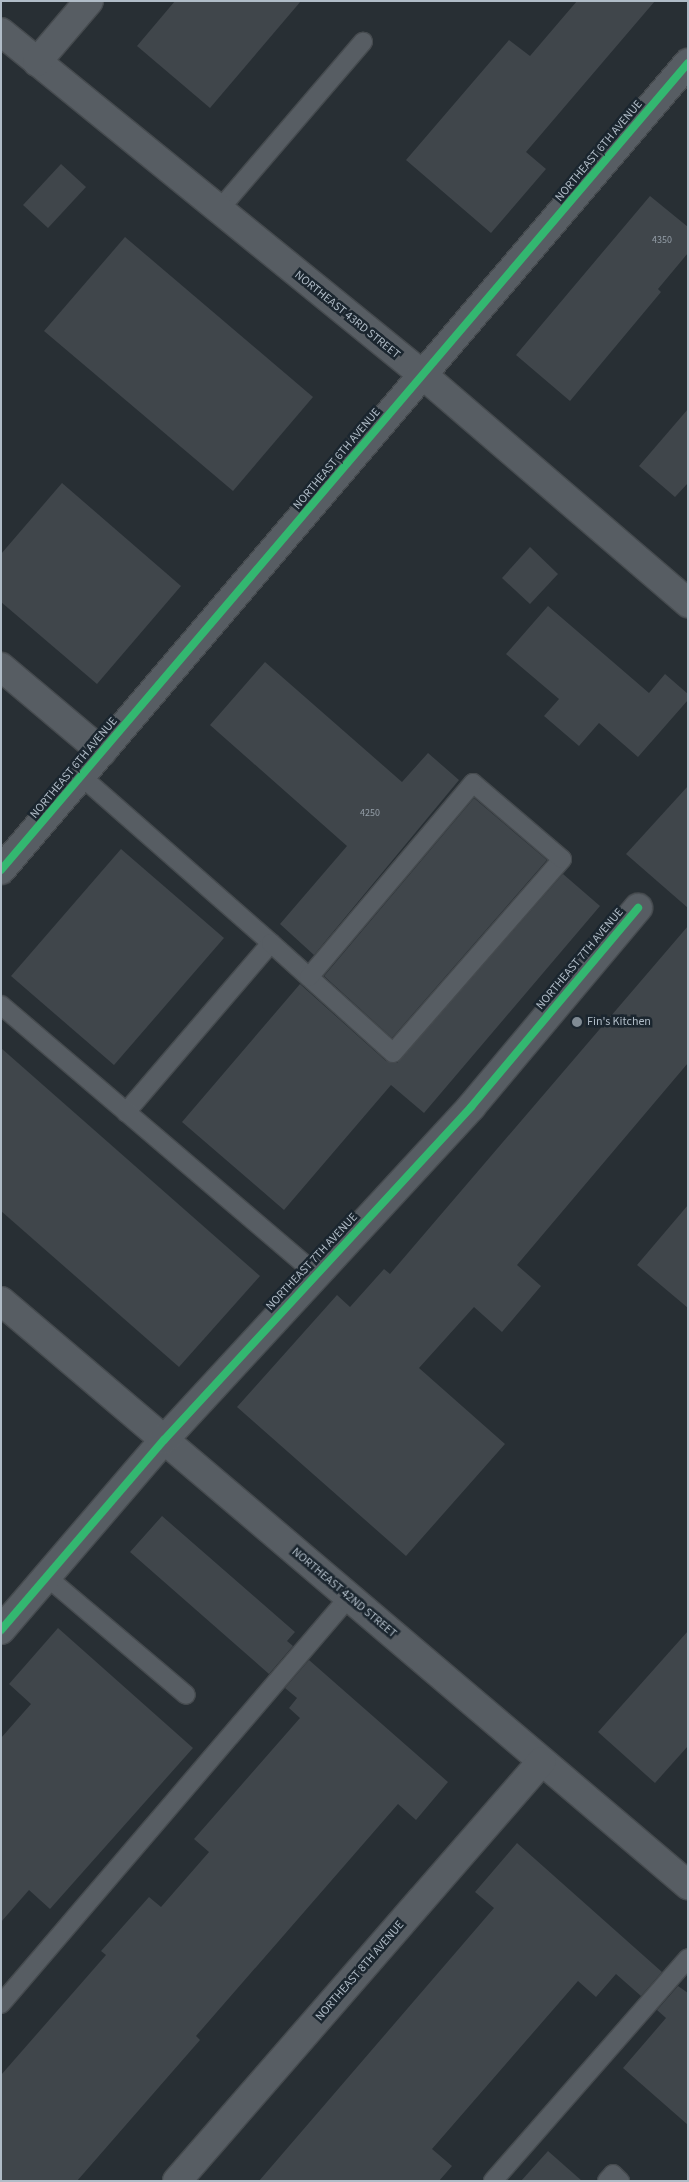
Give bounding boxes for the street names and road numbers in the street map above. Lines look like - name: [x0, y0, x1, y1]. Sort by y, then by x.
- street label: NORTHEAST 6TH AVENUE: [552, 97, 646, 205]
- street label: NORTHEAST 43RD STREET: [291, 268, 403, 362]
- street label: NORTHEAST 6TH AVENUE: [290, 405, 384, 513]
- street label: NORTHEAST 6TH AVENUE: [27, 714, 121, 822]
- street label: NORTHEAST 7TH AVENUE: [533, 905, 627, 1013]
- street label: NORTHEAST 7TH AVENUE: [263, 1210, 361, 1314]
- street label: NORTHEAST 42ND STREET: [289, 1545, 399, 1641]
- street label: NORTHEAST 8TH AVENUE: [313, 1918, 407, 2024]

